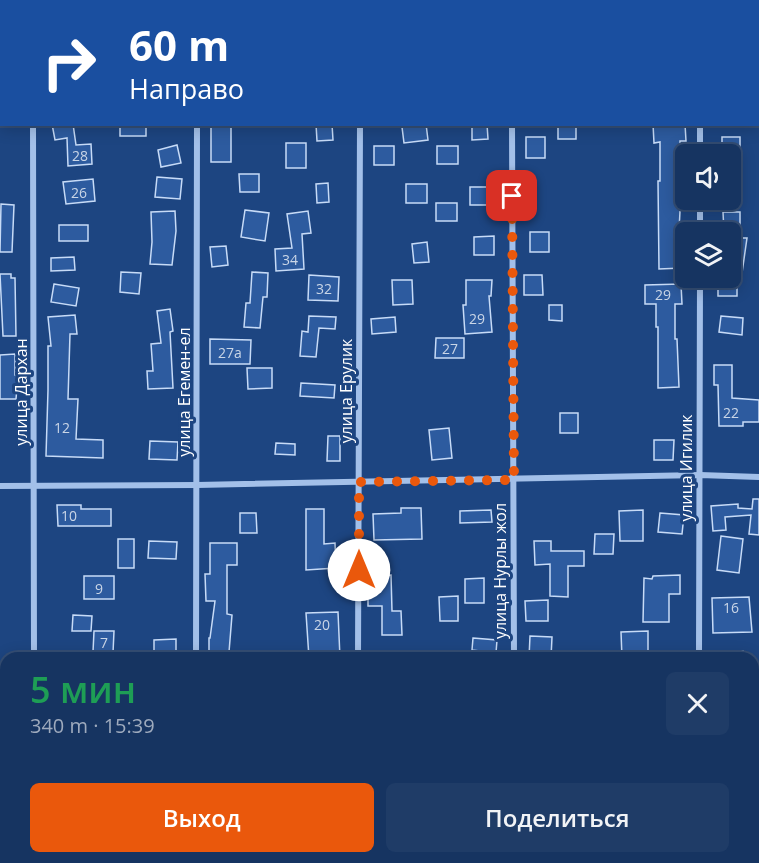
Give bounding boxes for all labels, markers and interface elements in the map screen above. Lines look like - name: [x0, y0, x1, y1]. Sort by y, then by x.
- text: 60 m: [129, 16, 229, 73]
- icon: right: [30, 24, 108, 102]
- text: Направо: [129, 70, 244, 107]
- map controls: [675, 144, 741, 288]
- button: sound: [675, 144, 741, 210]
- house number: 28: [72, 146, 88, 165]
- pin: [486, 170, 537, 221]
- icon: arrive: [495, 179, 528, 212]
- house number: 26: [71, 183, 87, 202]
- button: layers: [675, 222, 741, 288]
- house number: 34: [282, 250, 298, 269]
- house number: 32: [316, 279, 332, 298]
- house number: 29: [655, 285, 671, 304]
- house number: 29: [469, 309, 485, 328]
- street label: улица Егемен-ел: [173, 327, 195, 457]
- street label: улица Дархан: [10, 338, 32, 446]
- street label: улица Ерулик: [335, 338, 357, 443]
- house number: 27: [442, 339, 458, 358]
- house number: 27а: [218, 343, 242, 362]
- house number: 22: [723, 403, 739, 422]
- street label: улица Игилик: [675, 414, 697, 522]
- house number: 12: [54, 418, 70, 437]
- street label: улица Нурлы жол: [489, 503, 511, 639]
- house number: 10: [61, 506, 77, 525]
- position arrow: [327, 538, 391, 602]
- house number: 9: [95, 579, 103, 598]
- house number: 16: [723, 598, 739, 617]
- house number: 20: [314, 615, 330, 634]
- house number: 7: [100, 633, 108, 652]
- text: 5 мин: [30, 665, 136, 714]
- button: close: [666, 672, 729, 735]
- text: 340 m · 15:39: [30, 712, 155, 739]
- button: Выход: [30, 783, 374, 852]
- button: Поделиться: [386, 783, 729, 852]

